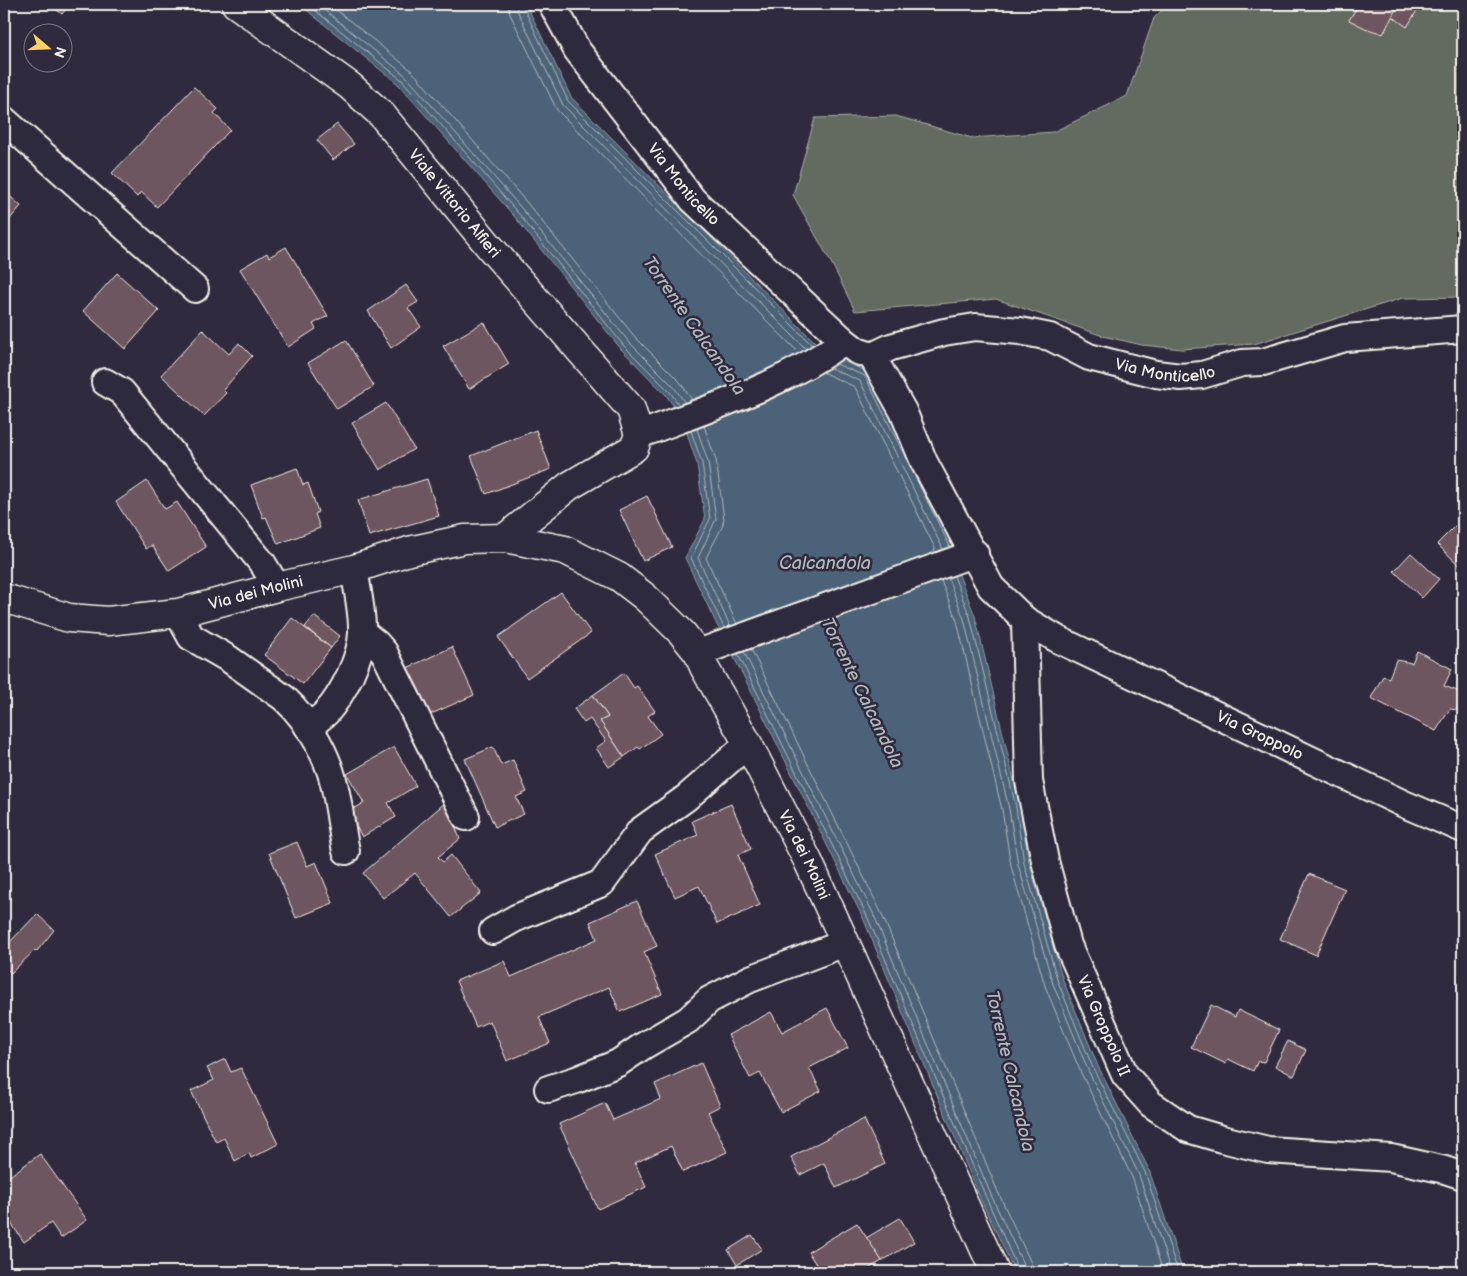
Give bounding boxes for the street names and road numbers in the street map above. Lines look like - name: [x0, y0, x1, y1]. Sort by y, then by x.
- street label: Via Monticello: [643, 140, 724, 229]
- street label: Viale Vittorio Alfieri: [404, 145, 504, 262]
- street label: Via Monticello: [1113, 354, 1218, 386]
- street label: Via dei Molini: [207, 572, 305, 614]
- street label: Via Groppolo: [1213, 707, 1306, 764]
- street label: Via dei Molini: [774, 807, 834, 902]
- street label: Via Groppolo II: [1073, 973, 1134, 1079]

